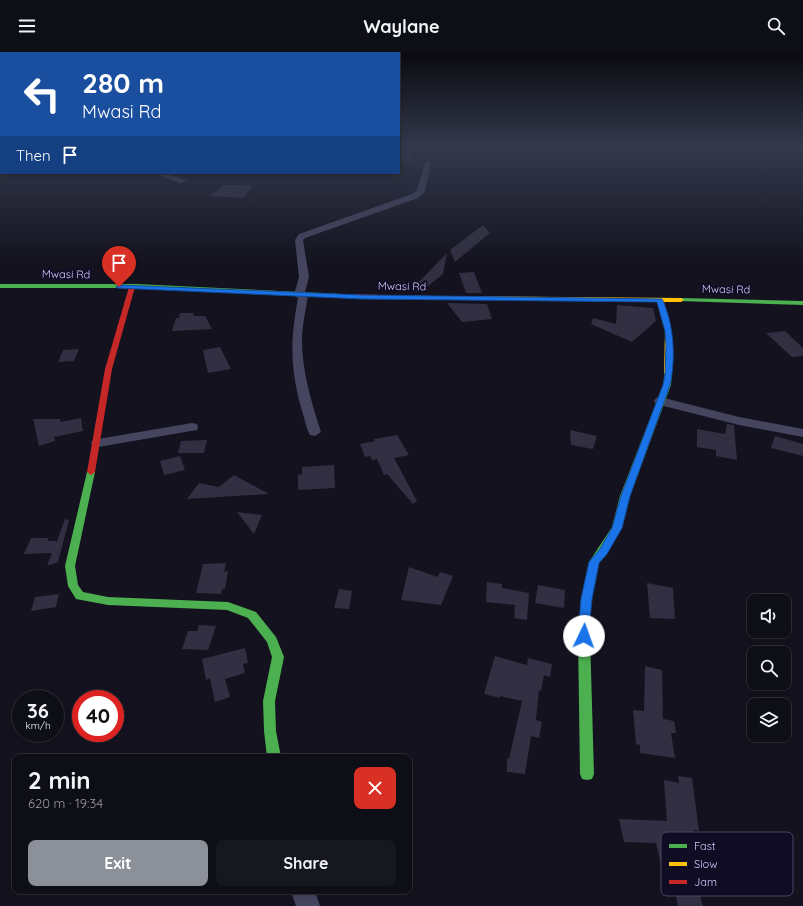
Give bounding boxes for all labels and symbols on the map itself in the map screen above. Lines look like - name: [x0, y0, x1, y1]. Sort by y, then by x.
- pin: [102, 246, 136, 287]
- street label: Mwasi Rd: [42, 267, 90, 281]
- street label: Mwasi Rd: [378, 279, 426, 293]
- street label: Mwasi Rd: [702, 282, 750, 296]
- position arrow: [563, 615, 605, 657]
- speed limit sign: 40: [72, 690, 124, 742]
- legend: [661, 832, 793, 896]
- text: Fast: [694, 839, 716, 853]
- text: Slow: [694, 857, 718, 871]
- text: Jam: [694, 875, 717, 889]

